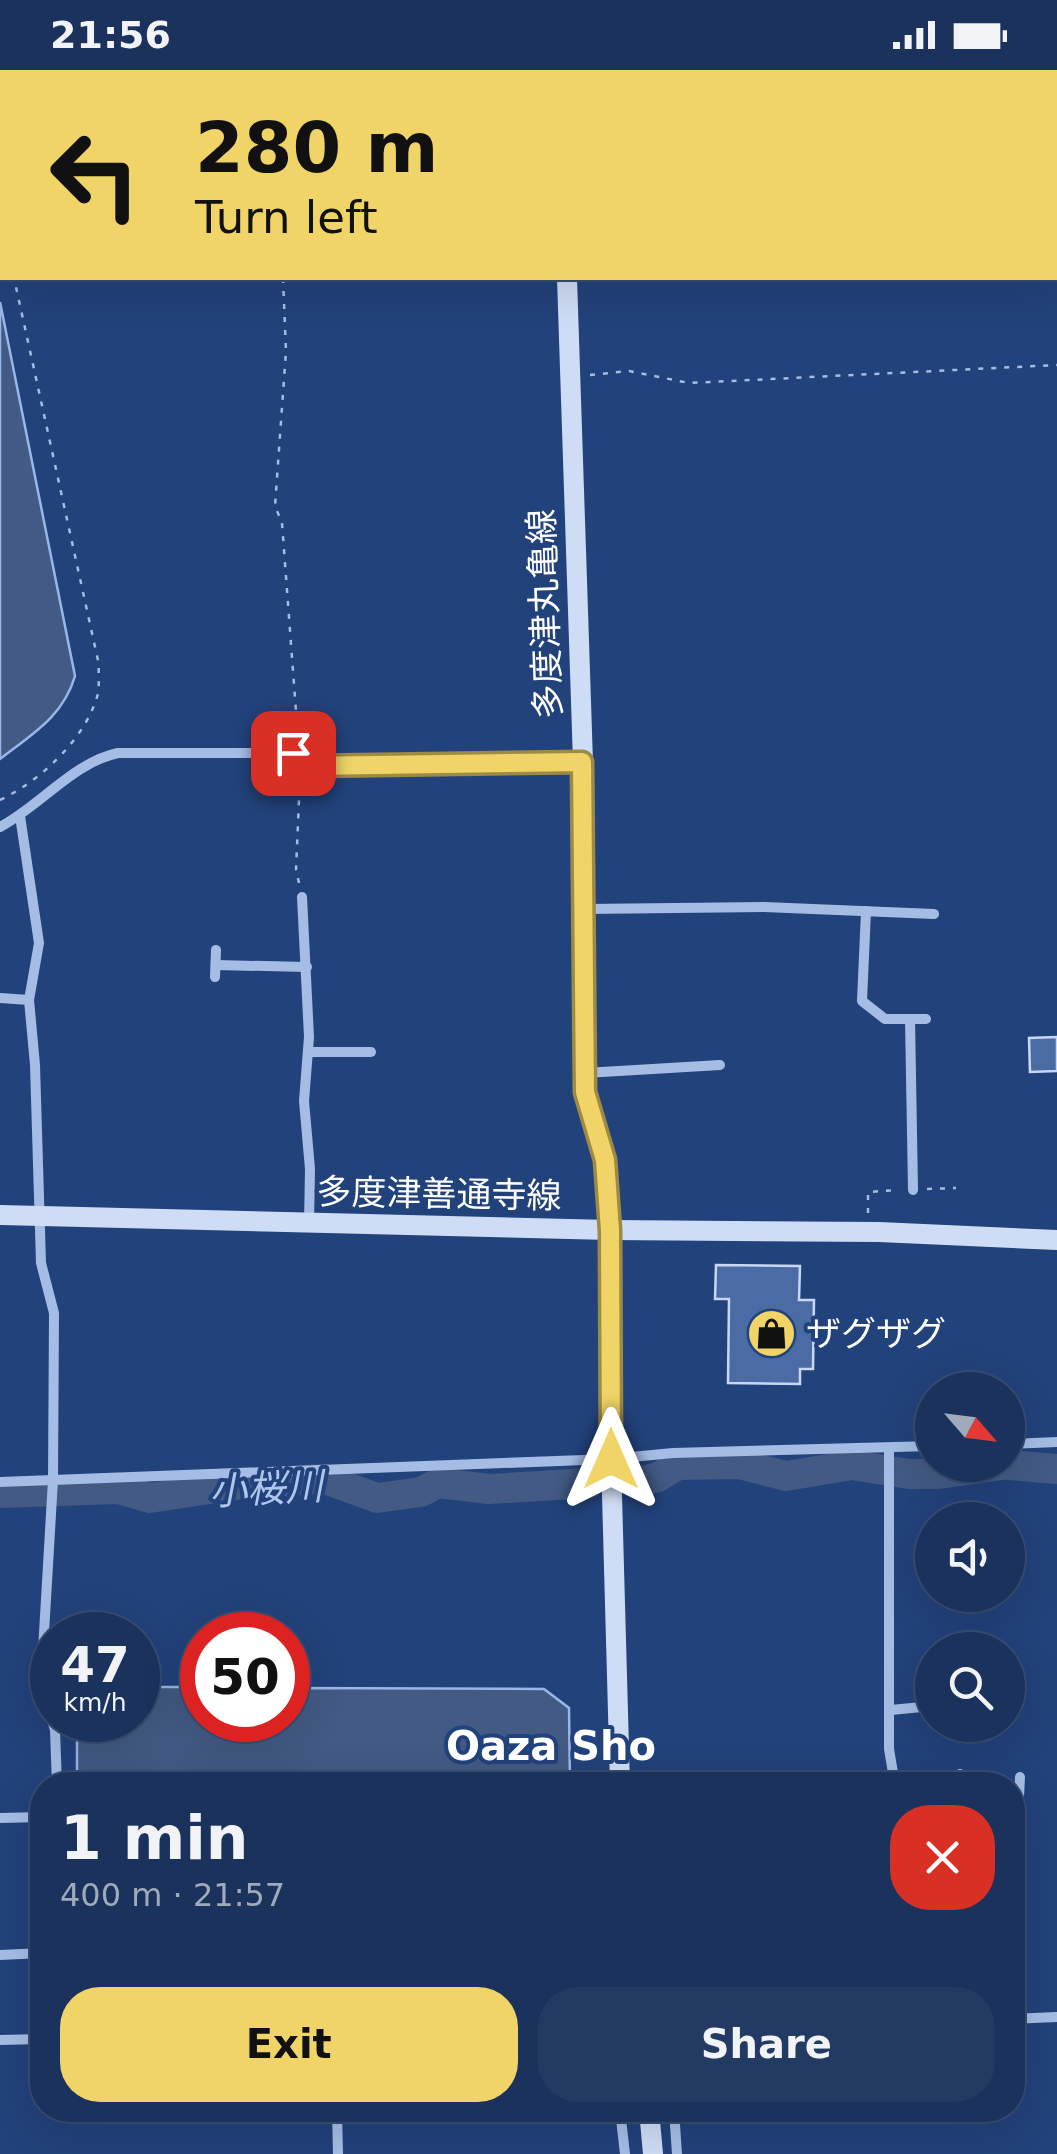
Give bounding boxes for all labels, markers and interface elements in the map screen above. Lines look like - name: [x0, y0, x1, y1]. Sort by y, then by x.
- text: 21:56: [50, 13, 171, 57]
- text: 280 m: [195, 107, 438, 189]
- icon: left: [30, 110, 160, 240]
- text: Turn left: [195, 191, 378, 244]
- street label: 多度津丸亀線: [521, 508, 569, 720]
- pin: [251, 711, 336, 796]
- icon: arrive: [266, 726, 321, 781]
- street label: 多度津善通寺線: [316, 1172, 562, 1216]
- shop icon: ザグザグ: [745, 1308, 797, 1360]
- place label: ザグザグ: [806, 1314, 946, 1354]
- north arrow: [915, 1372, 1025, 1482]
- map controls: [915, 1372, 1025, 1742]
- position arrow: [559, 1407, 663, 1511]
- water label: 小桜川: [208, 1464, 328, 1514]
- button: sound: [915, 1502, 1025, 1612]
- speed limit sign: 50: [180, 1612, 310, 1742]
- button: search: [915, 1632, 1025, 1742]
- text: 47: [60, 1636, 130, 1694]
- text: km/h: [63, 1688, 127, 1717]
- district label: Oaza Sho: [446, 1723, 656, 1769]
- text: 1 min: [60, 1803, 248, 1873]
- button: close: [890, 1805, 995, 1910]
- text: 400 m · 21:57: [60, 1876, 285, 1914]
- button: Exit: [60, 1987, 518, 2102]
- button: Share: [538, 1987, 995, 2102]

